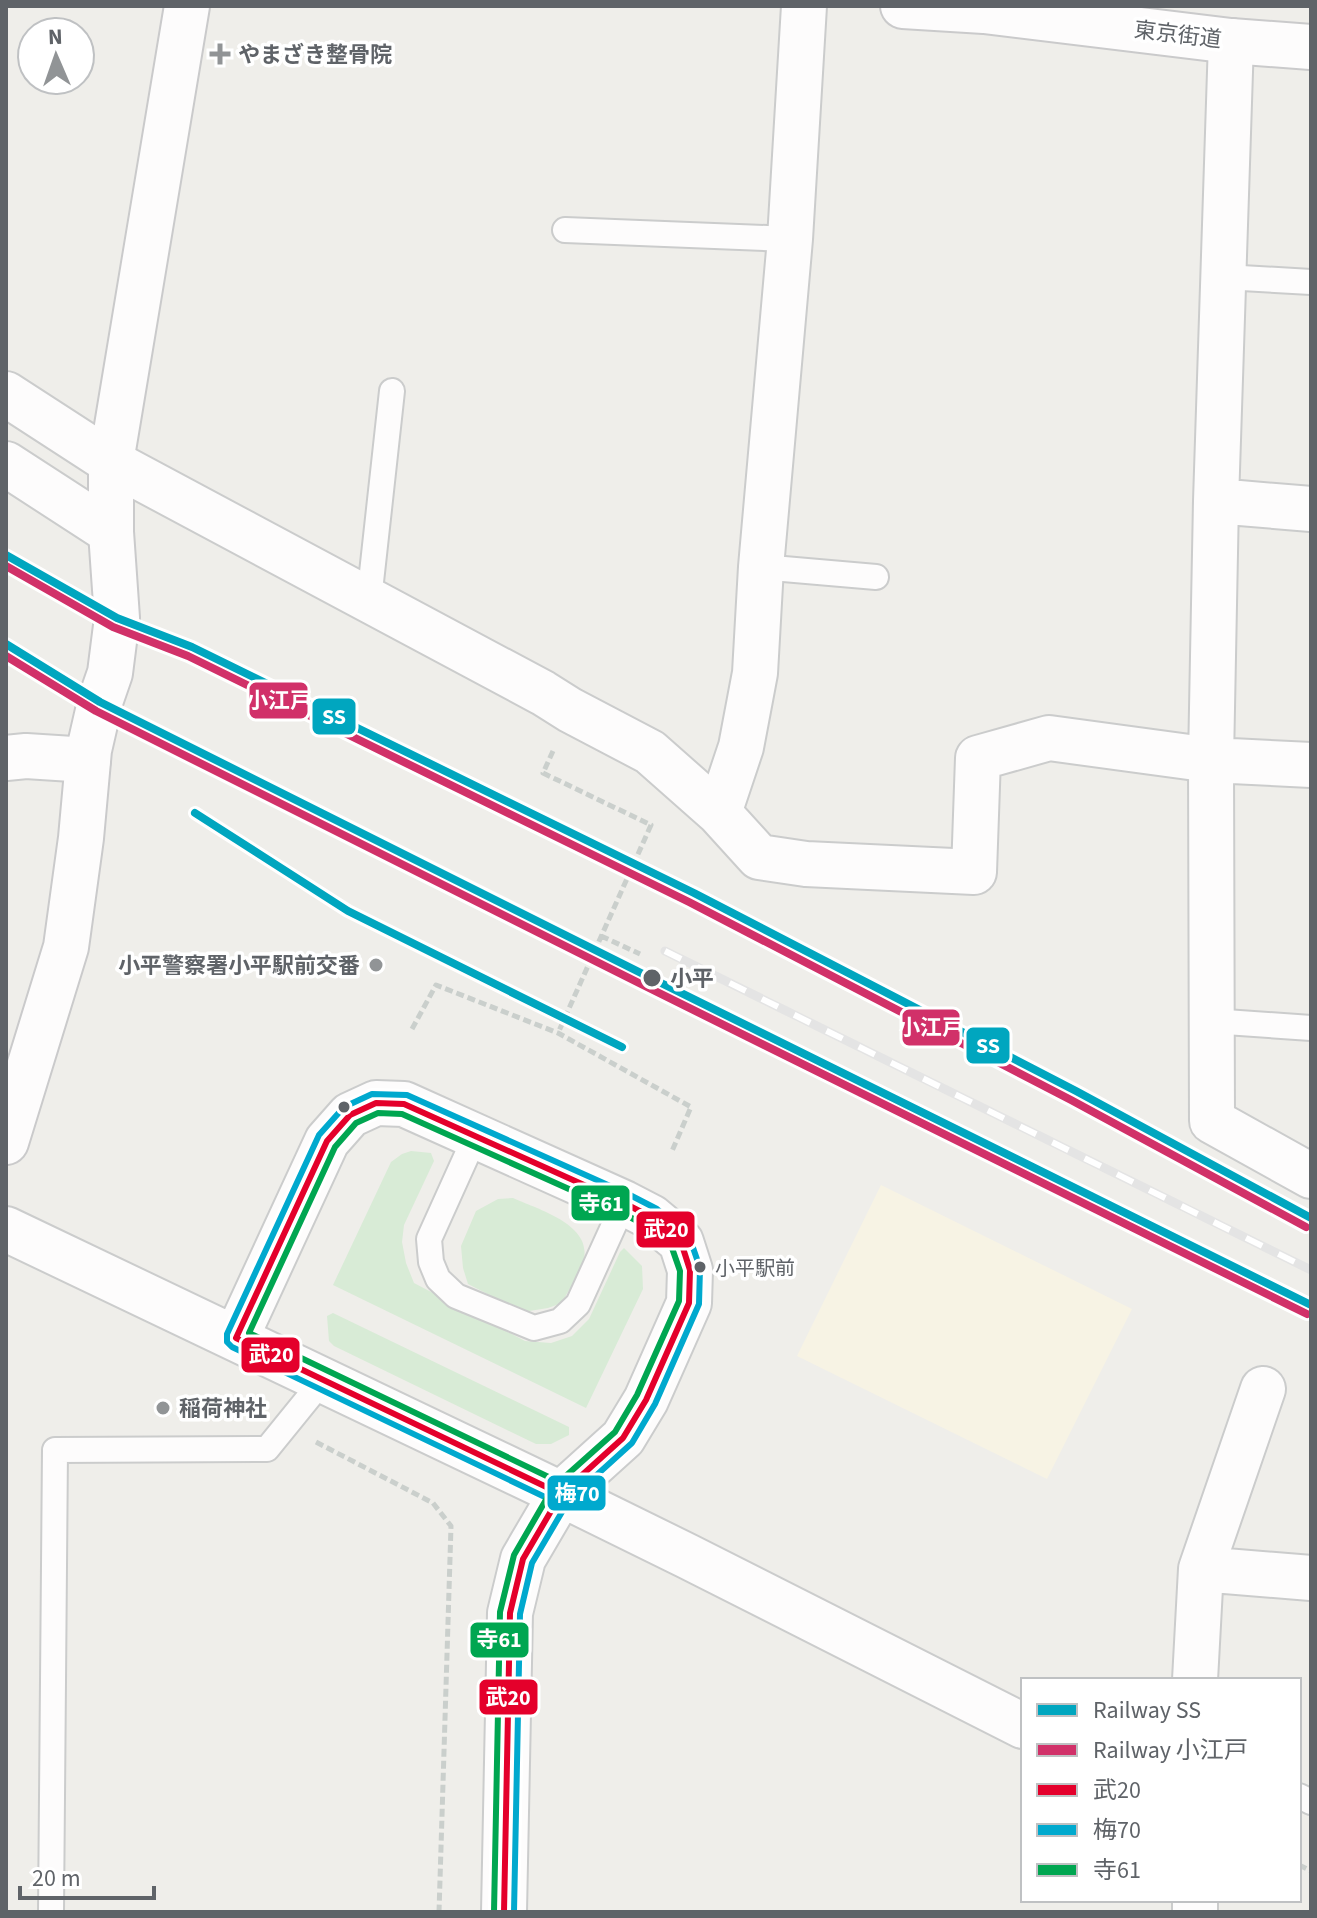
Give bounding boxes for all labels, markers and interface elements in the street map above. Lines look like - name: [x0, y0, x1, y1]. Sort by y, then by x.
- street label: 東京街道: [1132, 14, 1224, 56]
- north arrow: [16, 16, 96, 96]
- text: N: [47, 21, 63, 53]
- place label: やまざき整骨院: [238, 39, 392, 71]
- marker: やまざき整骨院: [209, 43, 231, 65]
- line badge: 小江戸: [248, 681, 309, 720]
- text: 小江戸: [246, 685, 312, 717]
- line badge: SS: [311, 697, 357, 736]
- text: SS: [322, 701, 346, 733]
- place label: 小平警察署小平駅前交番: [118, 950, 360, 982]
- marker: 小平警察署小平駅前交番: [367, 956, 385, 974]
- place label: 小平: [670, 963, 714, 995]
- marker: 小平: [641, 967, 663, 989]
- line badge: 小江戸: [901, 1008, 961, 1047]
- text: 小江戸: [898, 1012, 964, 1044]
- line badge: SS: [965, 1026, 1011, 1065]
- text: SS: [976, 1030, 1000, 1062]
- unlabelled marker: [336, 1099, 352, 1115]
- line badge: 寺61: [570, 1184, 631, 1222]
- text: 寺61: [578, 1188, 624, 1220]
- line badge: 武20: [635, 1210, 696, 1249]
- text: 武20: [643, 1214, 689, 1246]
- place label: 小平駅前: [715, 1255, 795, 1283]
- marker: 小平駅前: [692, 1259, 708, 1275]
- line badge: 武20: [240, 1336, 301, 1374]
- text: 武20: [248, 1339, 294, 1371]
- place label: 稲荷神社: [179, 1393, 267, 1425]
- marker: 稲荷神社: [154, 1399, 172, 1417]
- line badge: 梅70: [546, 1474, 607, 1512]
- text: 梅70: [554, 1478, 600, 1510]
- line badge: 寺61: [469, 1621, 530, 1659]
- text: 寺61: [476, 1624, 522, 1656]
- line badge: 武20: [478, 1678, 539, 1716]
- legend: [1021, 1678, 1301, 1902]
- text: 武20: [485, 1682, 531, 1714]
- text: Railway SS: [1093, 1693, 1201, 1728]
- text: Railway 小江戸: [1093, 1733, 1248, 1768]
- text: 武20: [1093, 1773, 1141, 1808]
- text: 梅70: [1093, 1813, 1141, 1848]
- scale bar: [20, 1850, 154, 1900]
- text: 寺61: [1093, 1853, 1141, 1888]
- text: 20 m: [32, 1861, 81, 1896]

